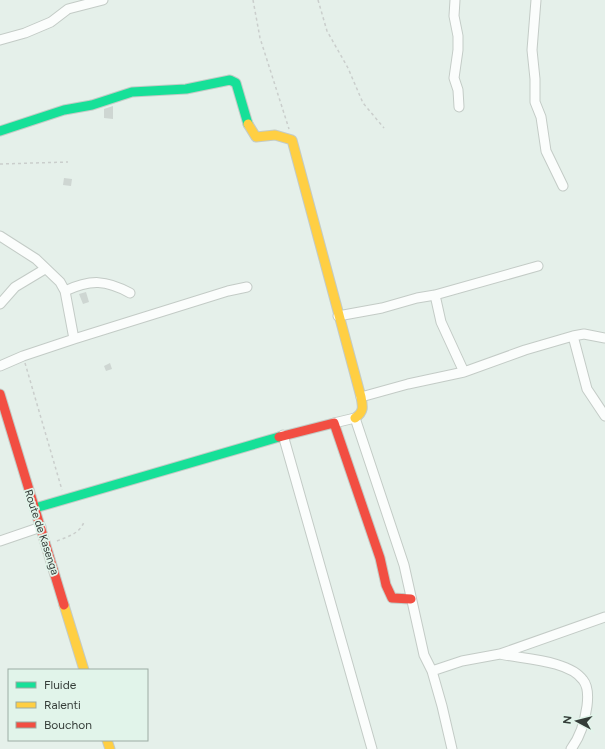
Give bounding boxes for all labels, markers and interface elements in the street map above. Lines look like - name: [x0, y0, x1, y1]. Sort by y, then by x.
- street label: Route de Kasenga: [22, 488, 61, 576]
- legend: [8, 669, 148, 741]
- text: Fluide: [44, 678, 77, 692]
- text: Ralenti: [44, 698, 81, 712]
- north arrow: [557, 701, 597, 741]
- text: N: [561, 715, 575, 725]
- text: Bouchon: [44, 718, 92, 732]

